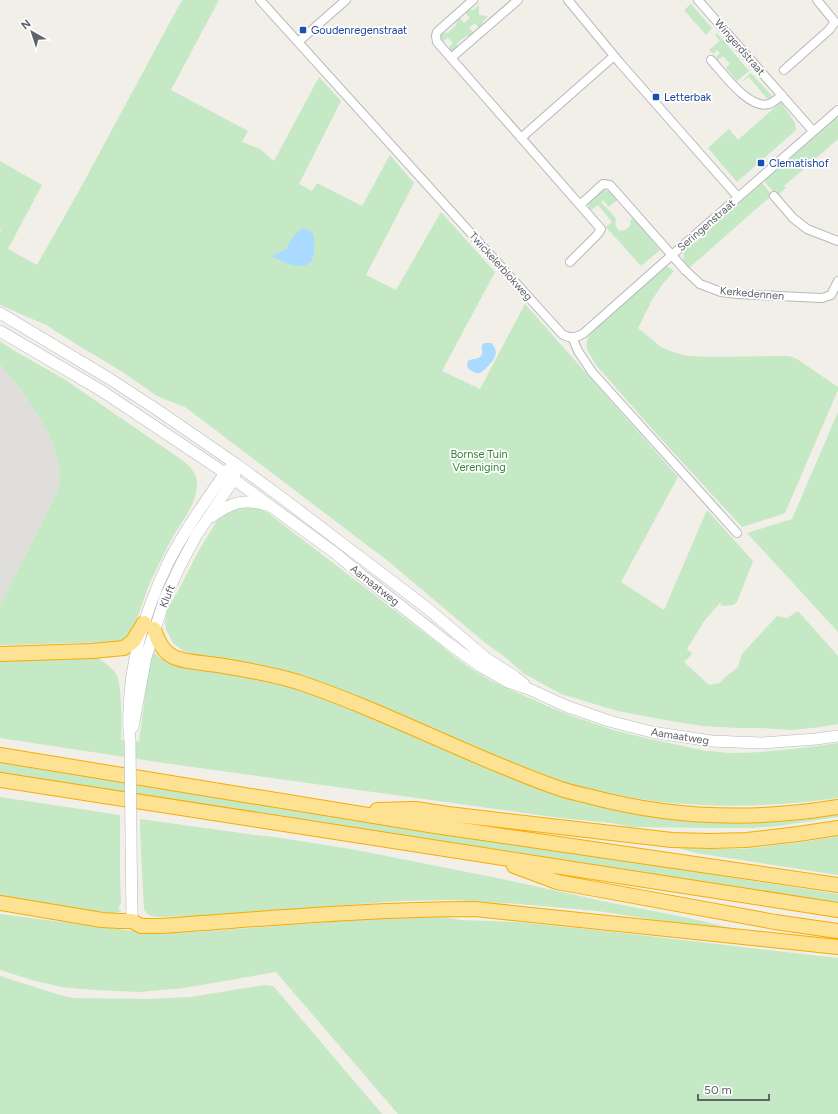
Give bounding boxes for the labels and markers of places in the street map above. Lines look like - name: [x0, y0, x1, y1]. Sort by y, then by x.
- place label: Goudenregenstraat: [311, 24, 407, 37]
- marker: Goudenregenstraat: [298, 25, 308, 35]
- place label: Letterbak: [664, 91, 712, 104]
- marker: Letterbak: [651, 92, 661, 102]
- place label: Clematishof: [769, 157, 830, 170]
- marker: Clematishof: [756, 158, 766, 168]

